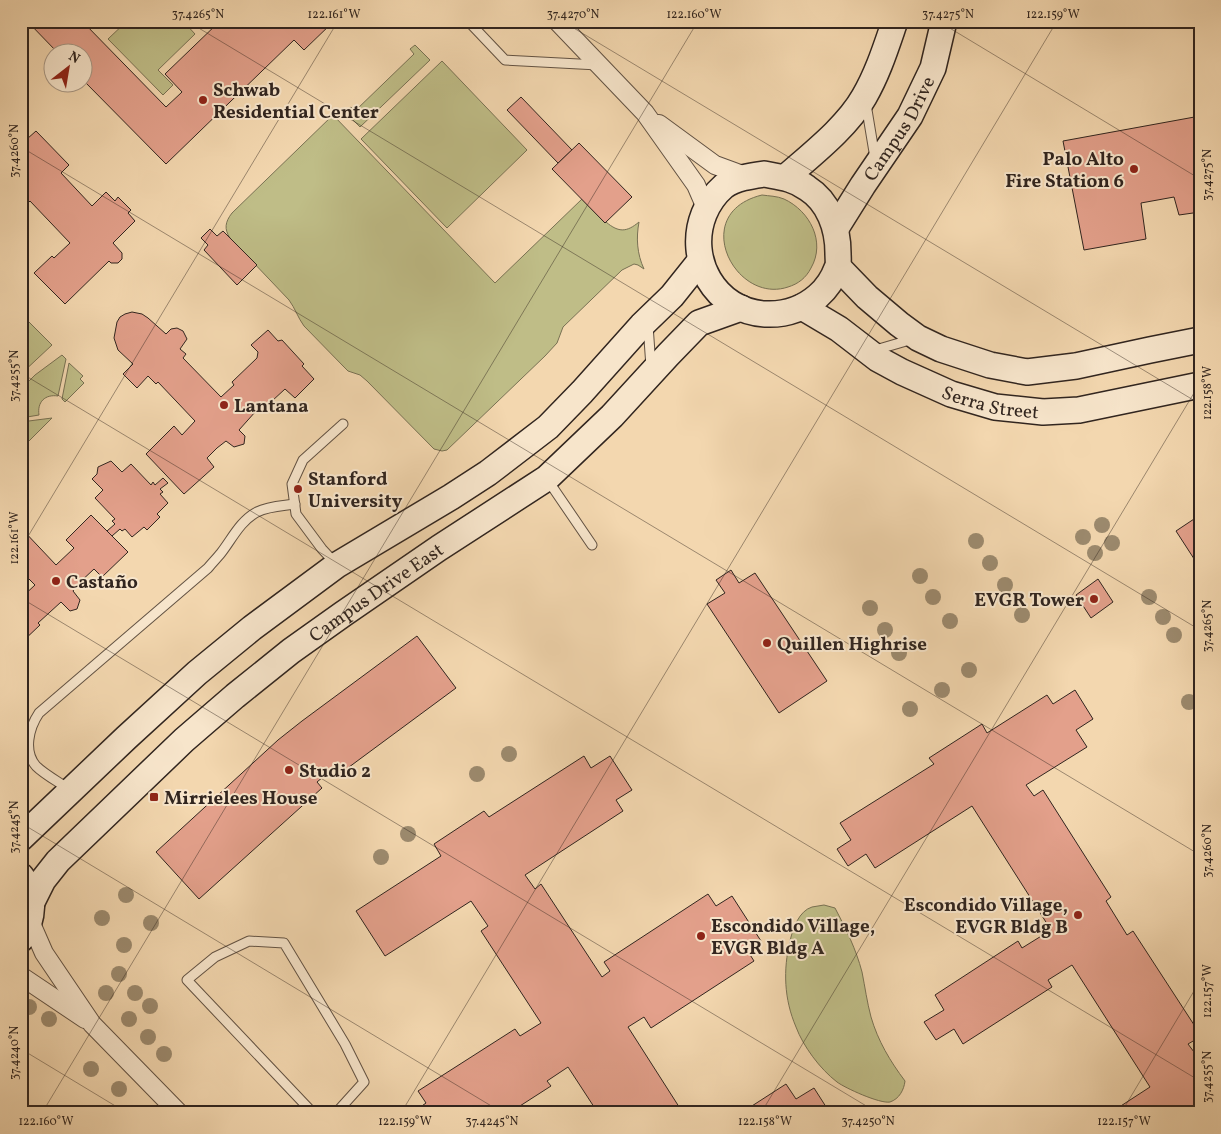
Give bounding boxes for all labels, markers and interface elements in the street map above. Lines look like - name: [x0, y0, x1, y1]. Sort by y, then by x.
- text: 37.4265°N: [172, 7, 224, 23]
- text: 122.161°W: [308, 7, 360, 23]
- text: 37.4270°N: [547, 7, 599, 23]
- text: 122.160°W: [666, 7, 722, 23]
- text: 37.4275°N: [922, 7, 974, 23]
- text: 122.159°W: [1026, 7, 1080, 23]
- north arrow: [42, 42, 92, 92]
- text: N: [65, 47, 83, 69]
- street label: Campus Drive: [858, 72, 942, 187]
- place label: Schwab Residential Center: [213, 78, 379, 126]
- marker: Schwab Residential Center: [197, 94, 209, 106]
- text: 37.4260°N: [7, 124, 23, 178]
- place label: Palo Alto Fire Station 6: [1005, 147, 1124, 195]
- text: 37.4275°N: [1200, 149, 1216, 201]
- marker: Palo Alto Fire Station 6: [1128, 163, 1140, 175]
- text: 37.4255°N: [7, 350, 23, 402]
- text: 122.158°W: [1200, 366, 1216, 420]
- street label: Serra Street: [937, 380, 1040, 427]
- place label: Lantana: [234, 394, 309, 420]
- marker: Lantana: [218, 399, 230, 411]
- place label: Stanford University: [308, 467, 403, 515]
- marker: Stanford University: [292, 483, 304, 495]
- text: 122.161°W: [7, 512, 23, 564]
- street label: Campus Drive East: [304, 538, 450, 649]
- place label: Castaño: [66, 570, 138, 596]
- marker: Castaño: [50, 575, 62, 587]
- place label: EVGR Tower: [974, 588, 1084, 614]
- marker: EVGR Tower: [1088, 593, 1100, 605]
- text: 37.4265°N: [1200, 600, 1216, 652]
- place label: Quillen Highrise: [777, 632, 927, 658]
- marker: Quillen Highrise: [761, 637, 773, 649]
- place label: Studio 2: [299, 759, 371, 785]
- marker: Studio 2: [283, 764, 295, 776]
- place label: Mirrielees House: [164, 786, 318, 812]
- marker: Mirrielees House: [148, 791, 160, 803]
- text: 37.4245°N: [7, 800, 23, 853]
- text: 37.4260°N: [1200, 824, 1216, 878]
- place label: Escondido Village, EVGR Bldg B: [904, 893, 1068, 941]
- marker: Escondido Village, EVGR Bldg B: [1072, 909, 1084, 921]
- place label: Escondido Village, EVGR Bldg A: [711, 914, 875, 962]
- marker: Escondido Village, EVGR Bldg A: [695, 930, 707, 942]
- text: 122.157°W: [1200, 964, 1216, 1018]
- text: 37.4240°N: [7, 1026, 23, 1080]
- text: 37.4255°N: [1200, 1051, 1216, 1103]
- text: 122.160°W: [18, 1114, 74, 1130]
- text: 122.159°W: [378, 1114, 432, 1130]
- text: 37.4245°N: [466, 1114, 519, 1130]
- text: 122.158°W: [738, 1114, 792, 1130]
- text: 37.4250°N: [841, 1114, 895, 1130]
- text: 122.157°W: [1097, 1114, 1151, 1130]

